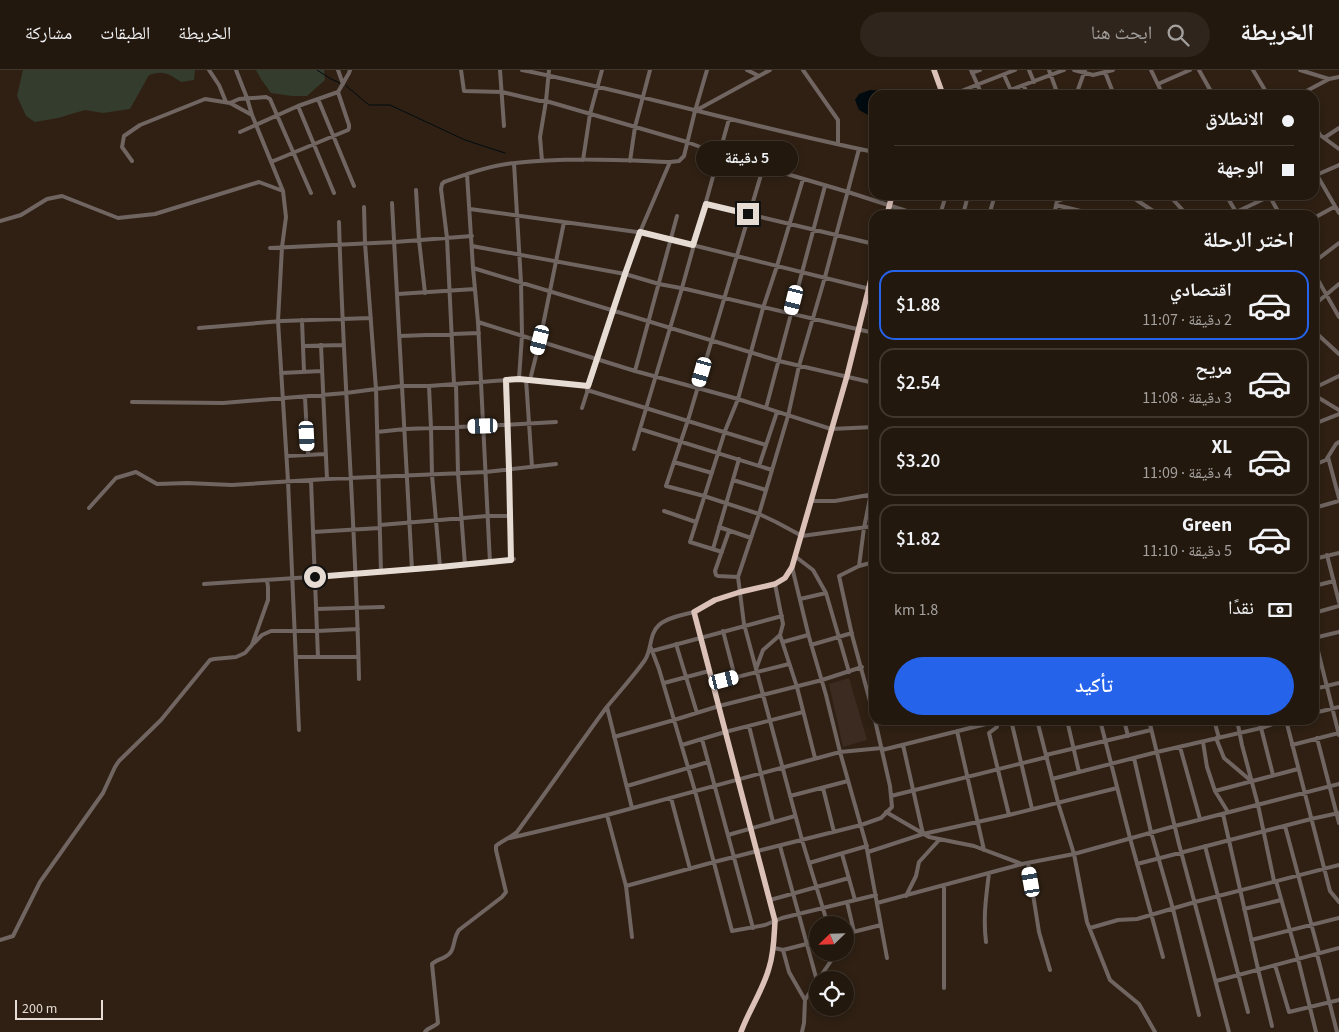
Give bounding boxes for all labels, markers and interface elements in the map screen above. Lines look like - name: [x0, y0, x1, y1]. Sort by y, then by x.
- search box: [860, 12, 1210, 57]
- text: الخريطة: [1240, 15, 1314, 50]
- text: ابحث هنا: [1091, 20, 1152, 47]
- text: مشاركة: [25, 21, 72, 46]
- text: الطبقات: [100, 21, 150, 46]
- text: الخريطة: [178, 21, 231, 46]
- icon: search: [1164, 21, 1192, 49]
- text: الانطلاق: [1205, 106, 1264, 133]
- callout: 5 دقيقة: [697, 142, 799, 176]
- text: 5 دقيقة: [725, 147, 769, 169]
- text: الوجهة: [1216, 155, 1264, 182]
- route end: [737, 203, 759, 225]
- text: اختر الرحلة: [1203, 224, 1294, 256]
- text: اقتصادي: [1170, 277, 1232, 304]
- icon: car: [1247, 283, 1292, 328]
- car: [783, 284, 804, 316]
- text: $1.88: [896, 292, 940, 319]
- text: 2 دقيقة · 11:07: [1142, 309, 1232, 331]
- car: [529, 324, 550, 356]
- text: مريح: [1195, 355, 1232, 382]
- car: [690, 356, 713, 388]
- icon: car: [1247, 361, 1292, 406]
- text: $2.54: [896, 370, 940, 397]
- text: 3 دقيقة · 11:08: [1142, 387, 1232, 409]
- car: [467, 418, 498, 434]
- car: [298, 421, 315, 451]
- text: XL: [1211, 434, 1232, 461]
- icon: car: [1247, 439, 1292, 484]
- text: $3.20: [896, 448, 940, 475]
- text: 4 دقيقة · 11:09: [1142, 462, 1232, 484]
- text: Green: [1182, 512, 1232, 539]
- icon: car: [1247, 517, 1292, 562]
- text: $1.82: [896, 526, 940, 553]
- text: 5 دقيقة · 11:10: [1142, 540, 1232, 562]
- route start: [304, 566, 326, 588]
- text: نقدًا: [1228, 595, 1254, 622]
- icon: cash: [1266, 596, 1294, 624]
- text: 1.8 km: [894, 599, 938, 621]
- button: تأكيد: [894, 657, 1294, 715]
- car: [707, 669, 740, 691]
- car: [1021, 866, 1040, 898]
- north arrow: [809, 916, 854, 961]
- map controls: [809, 916, 854, 1016]
- button: locate: [809, 971, 854, 1016]
- scale bar: [15, 997, 102, 1020]
- text: 200 m: [22, 999, 57, 1019]

